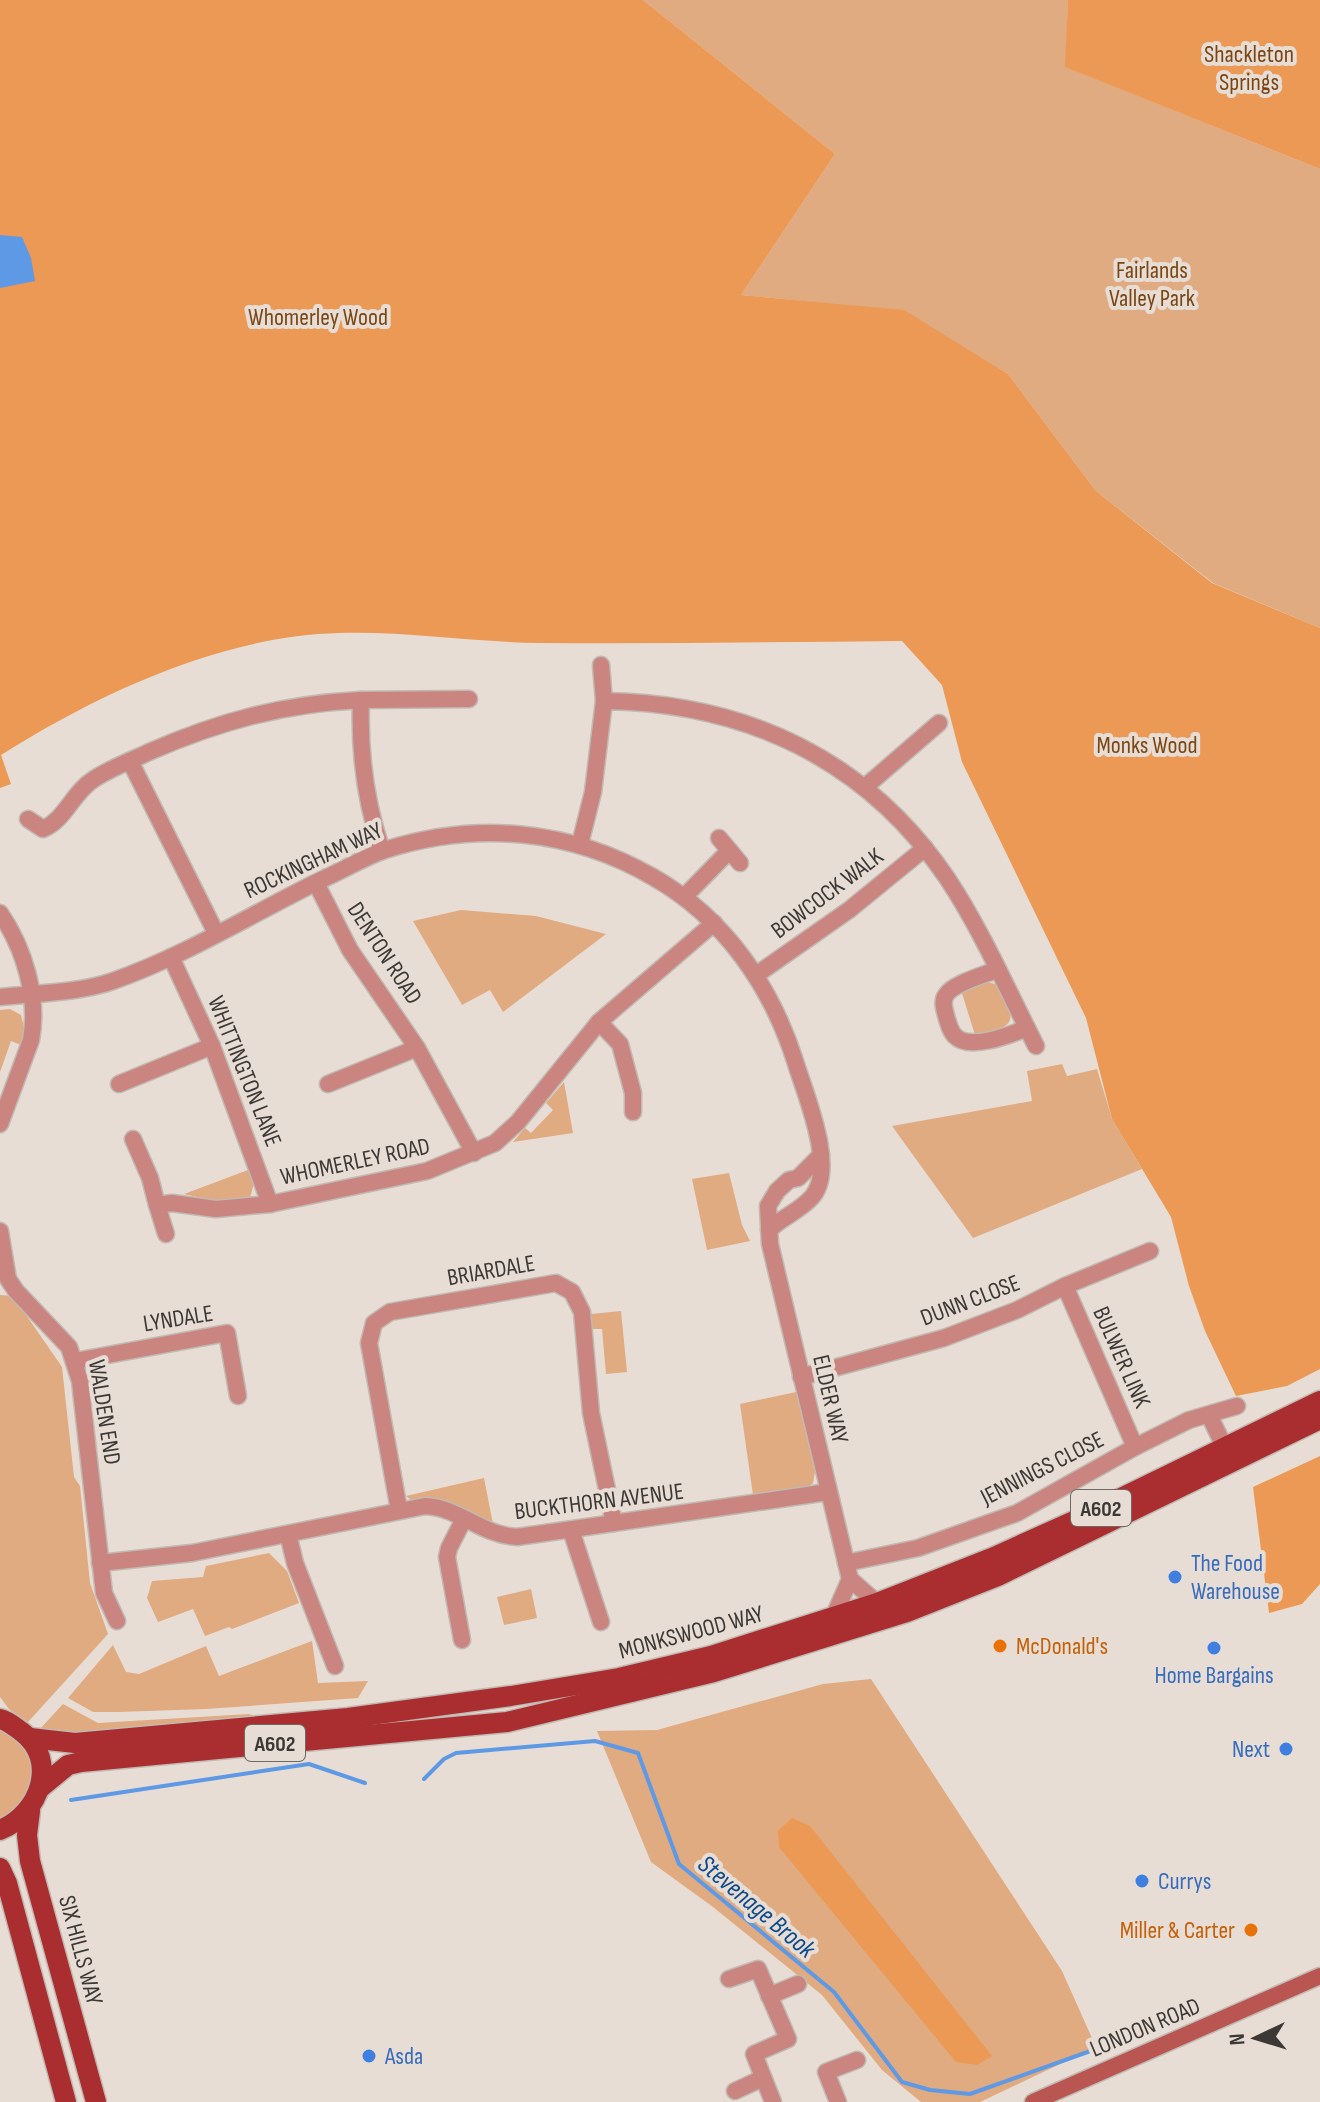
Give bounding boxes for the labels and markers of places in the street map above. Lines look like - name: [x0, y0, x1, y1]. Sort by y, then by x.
- place label: The Food Warehouse: [1191, 1549, 1280, 1606]
- marker: The Food Warehouse: [1166, 1568, 1184, 1586]
- place label: McDonald's: [1016, 1632, 1108, 1661]
- marker: McDonald's: [991, 1637, 1009, 1655]
- marker: Home Bargains: [1205, 1639, 1223, 1657]
- place label: Home Bargains: [1154, 1661, 1274, 1690]
- place label: Next: [1232, 1735, 1270, 1764]
- marker: Next: [1277, 1740, 1295, 1758]
- place label: Currys: [1158, 1867, 1211, 1896]
- marker: Currys: [1133, 1872, 1151, 1890]
- place label: Miller & Carter: [1120, 1916, 1235, 1945]
- marker: Miller & Carter: [1242, 1921, 1260, 1939]
- place label: Asda: [384, 2042, 423, 2071]
- marker: Asda: [360, 2047, 378, 2065]

